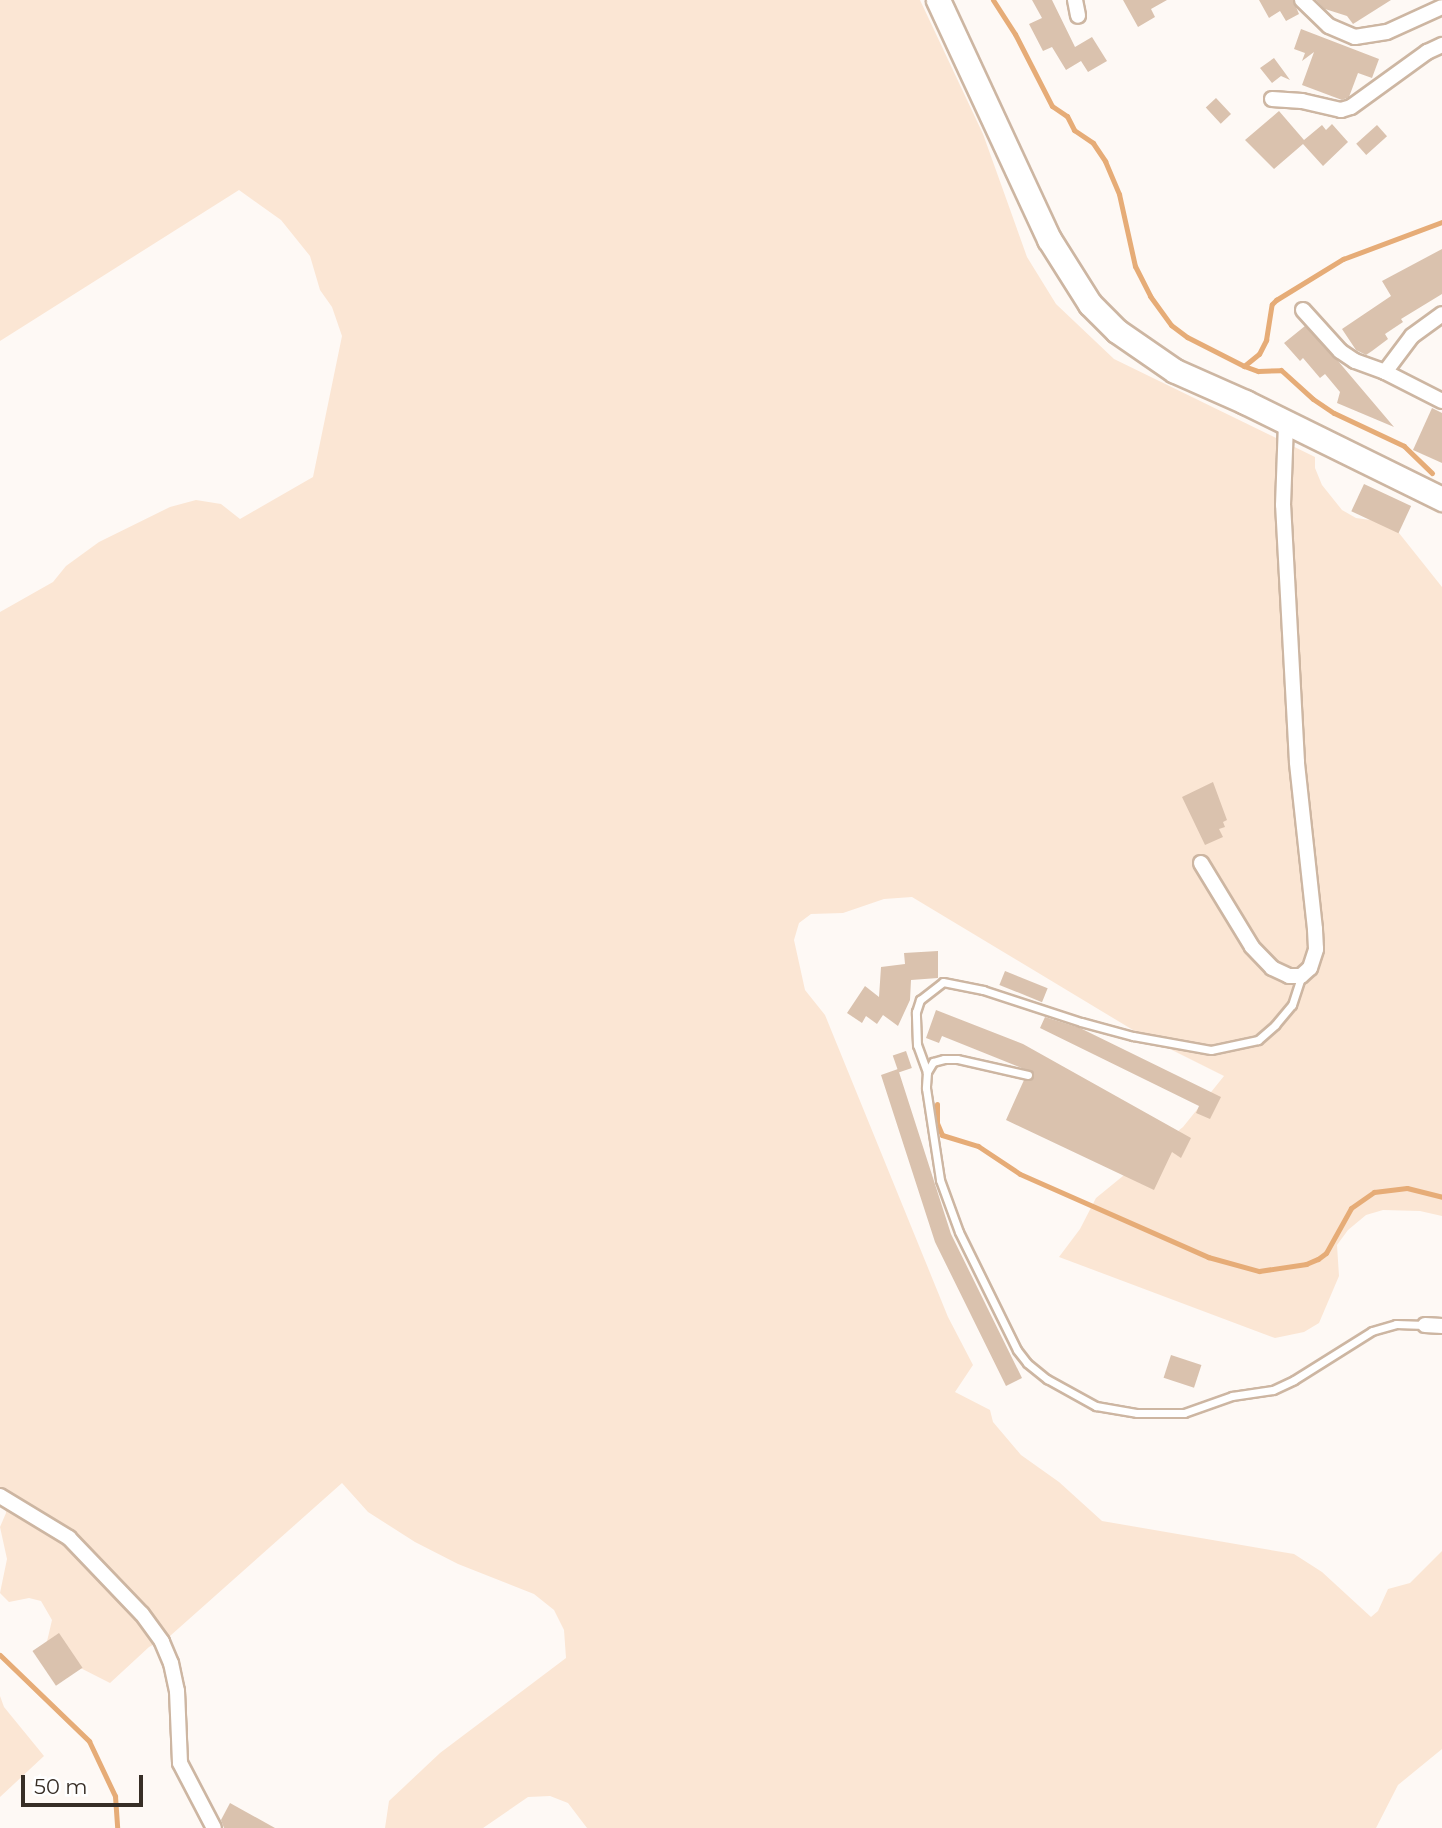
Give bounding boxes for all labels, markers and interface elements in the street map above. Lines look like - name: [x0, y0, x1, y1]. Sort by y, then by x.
- scale bar: [24, 1762, 147, 1806]
- text: 50 m: [34, 1774, 88, 1799]

